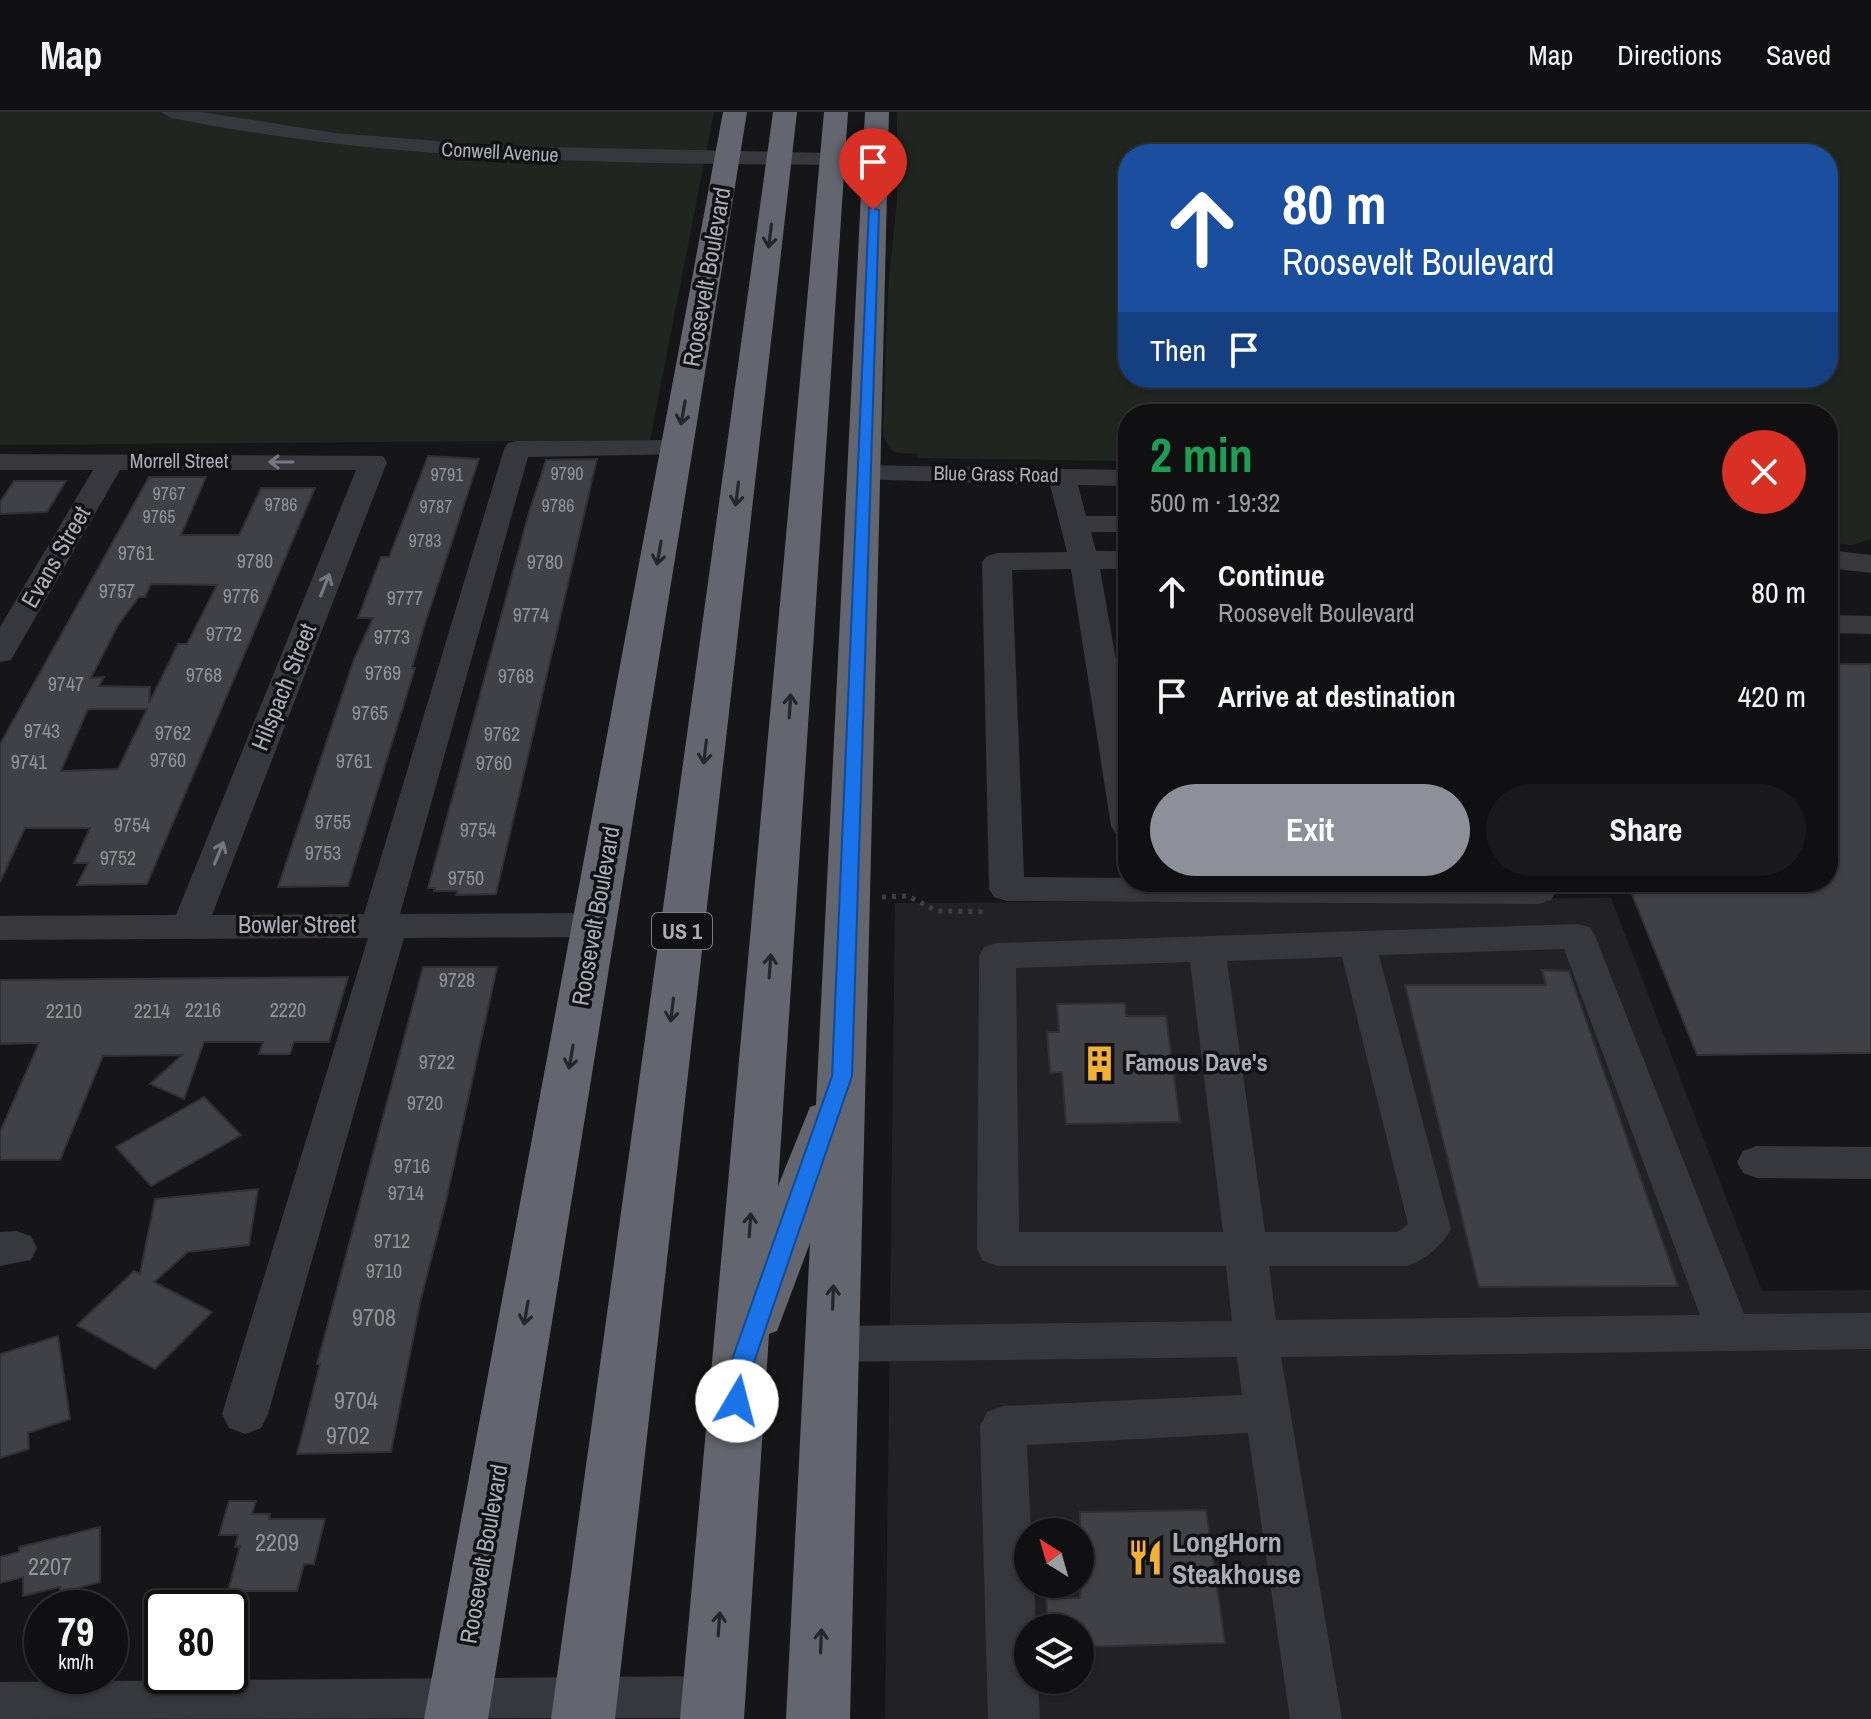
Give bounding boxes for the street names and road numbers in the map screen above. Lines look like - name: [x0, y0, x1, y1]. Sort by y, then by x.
- street label: Conwell Avenue: [441, 135, 559, 168]
- street label: Roosevelt Boulevard: [674, 185, 738, 369]
- street label: Morrell Street: [130, 447, 229, 474]
- street label: Blue Grass Road: [933, 459, 1059, 488]
- street label: Evans Street: [13, 499, 97, 613]
- street label: Hilspach Street: [243, 618, 323, 755]
- street label: Roosevelt Boulevard: [563, 824, 627, 1008]
- street label: Bowler Street: [238, 908, 357, 940]
- road number: US 1: [652, 913, 712, 949]
- street label: Roosevelt Boulevard: [451, 1462, 515, 1646]

